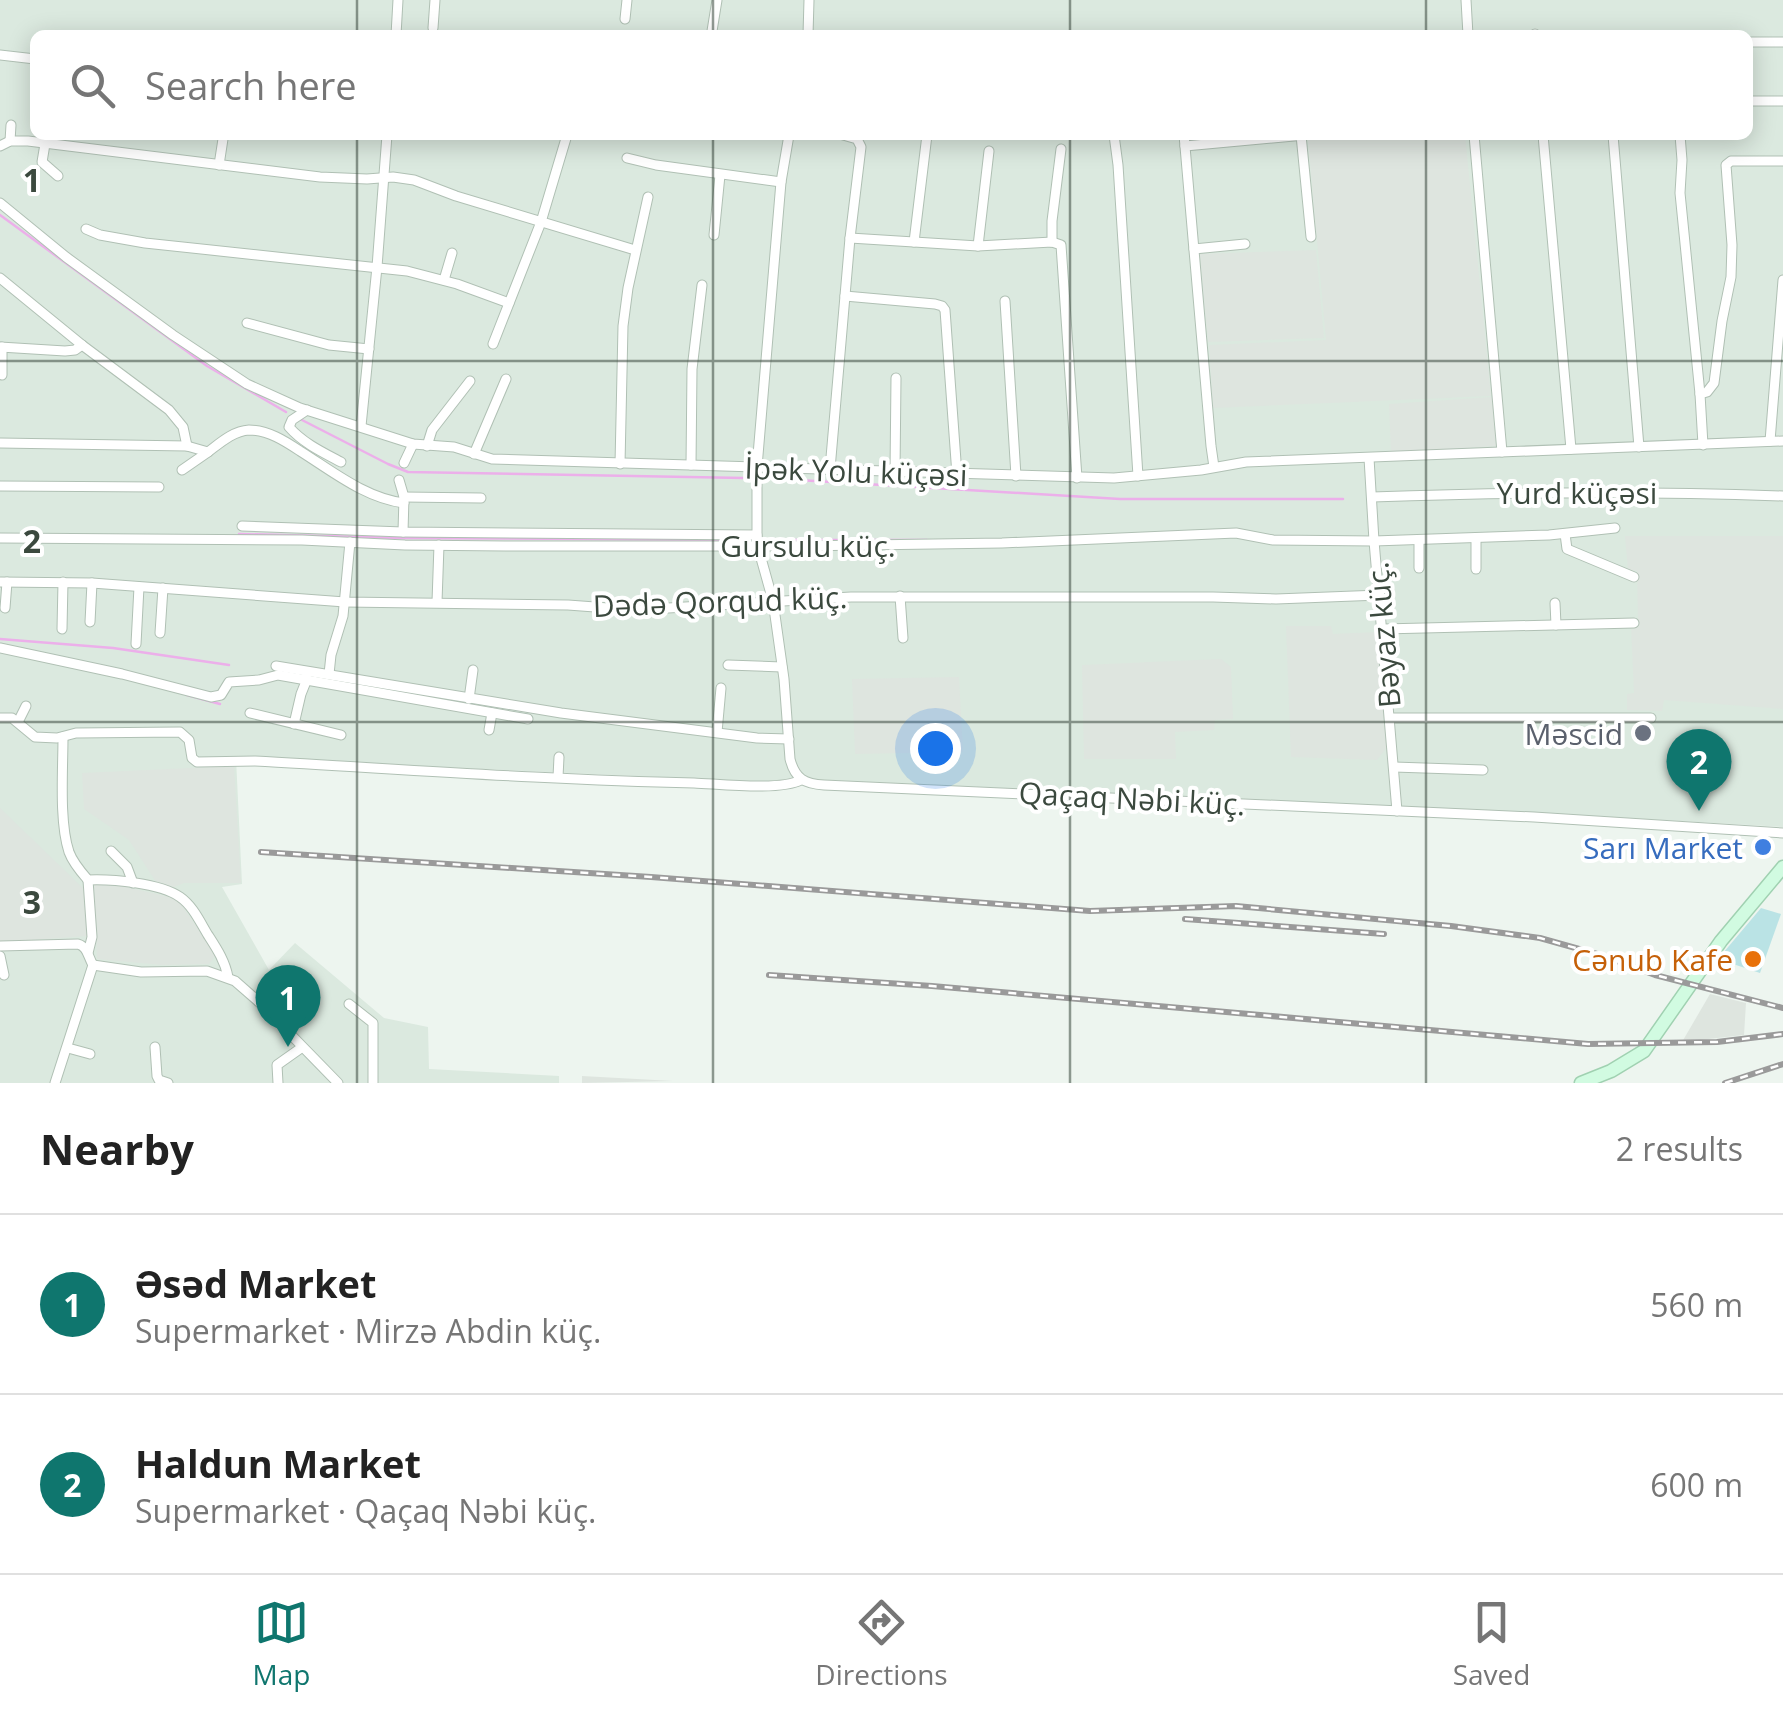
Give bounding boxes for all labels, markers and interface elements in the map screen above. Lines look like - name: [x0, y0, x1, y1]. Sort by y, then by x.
- search box: [30, 30, 1753, 140]
- icon: search: [65, 58, 120, 113]
- text: Search here: [145, 59, 357, 111]
- text: 1: [23, 158, 41, 201]
- street label: İpək Yolu küçəsi: [744, 447, 968, 495]
- street label: Yurd küçəsi: [1497, 472, 1657, 513]
- text: 2: [23, 519, 41, 562]
- street label: Gursulu küç.: [720, 525, 896, 566]
- street label: Bəyaz küç.: [1356, 560, 1410, 710]
- street label: Dədə Qorqud küç.: [592, 576, 848, 626]
- place label: Məscid: [1525, 713, 1623, 754]
- marker: Məscid: [1632, 722, 1654, 744]
- your location: [910, 723, 961, 774]
- pin: 2: [1666, 728, 1732, 811]
- street label: Qaçaq Nəbi küç.: [1018, 772, 1246, 824]
- place label: Sarı Market: [1583, 827, 1743, 868]
- marker: Sarı Market: [1752, 836, 1774, 858]
- text: 3: [23, 880, 41, 923]
- place label: Cənub Kafe: [1572, 939, 1733, 980]
- marker: Cənub Kafe: [1742, 948, 1764, 970]
- pin: 1: [256, 964, 320, 1047]
- text: Nearby: [40, 1120, 194, 1177]
- text: 2 results: [1616, 1127, 1743, 1170]
- text: Əsəd Market: [135, 1257, 376, 1309]
- text: 1: [63, 1283, 82, 1326]
- text: 560 m: [1650, 1283, 1743, 1326]
- text: Supermarket · Mirzə Abdin küç.: [135, 1309, 601, 1352]
- text: Haldun Market: [135, 1437, 421, 1489]
- text: 2: [63, 1463, 82, 1506]
- text: 600 m: [1650, 1463, 1743, 1506]
- text: Supermarket · Qaçaq Nəbi küç.: [135, 1489, 596, 1532]
- tab: Map: [252, 1595, 310, 1693]
- tab: Directions: [815, 1595, 948, 1693]
- tab: Saved: [1453, 1595, 1530, 1693]

